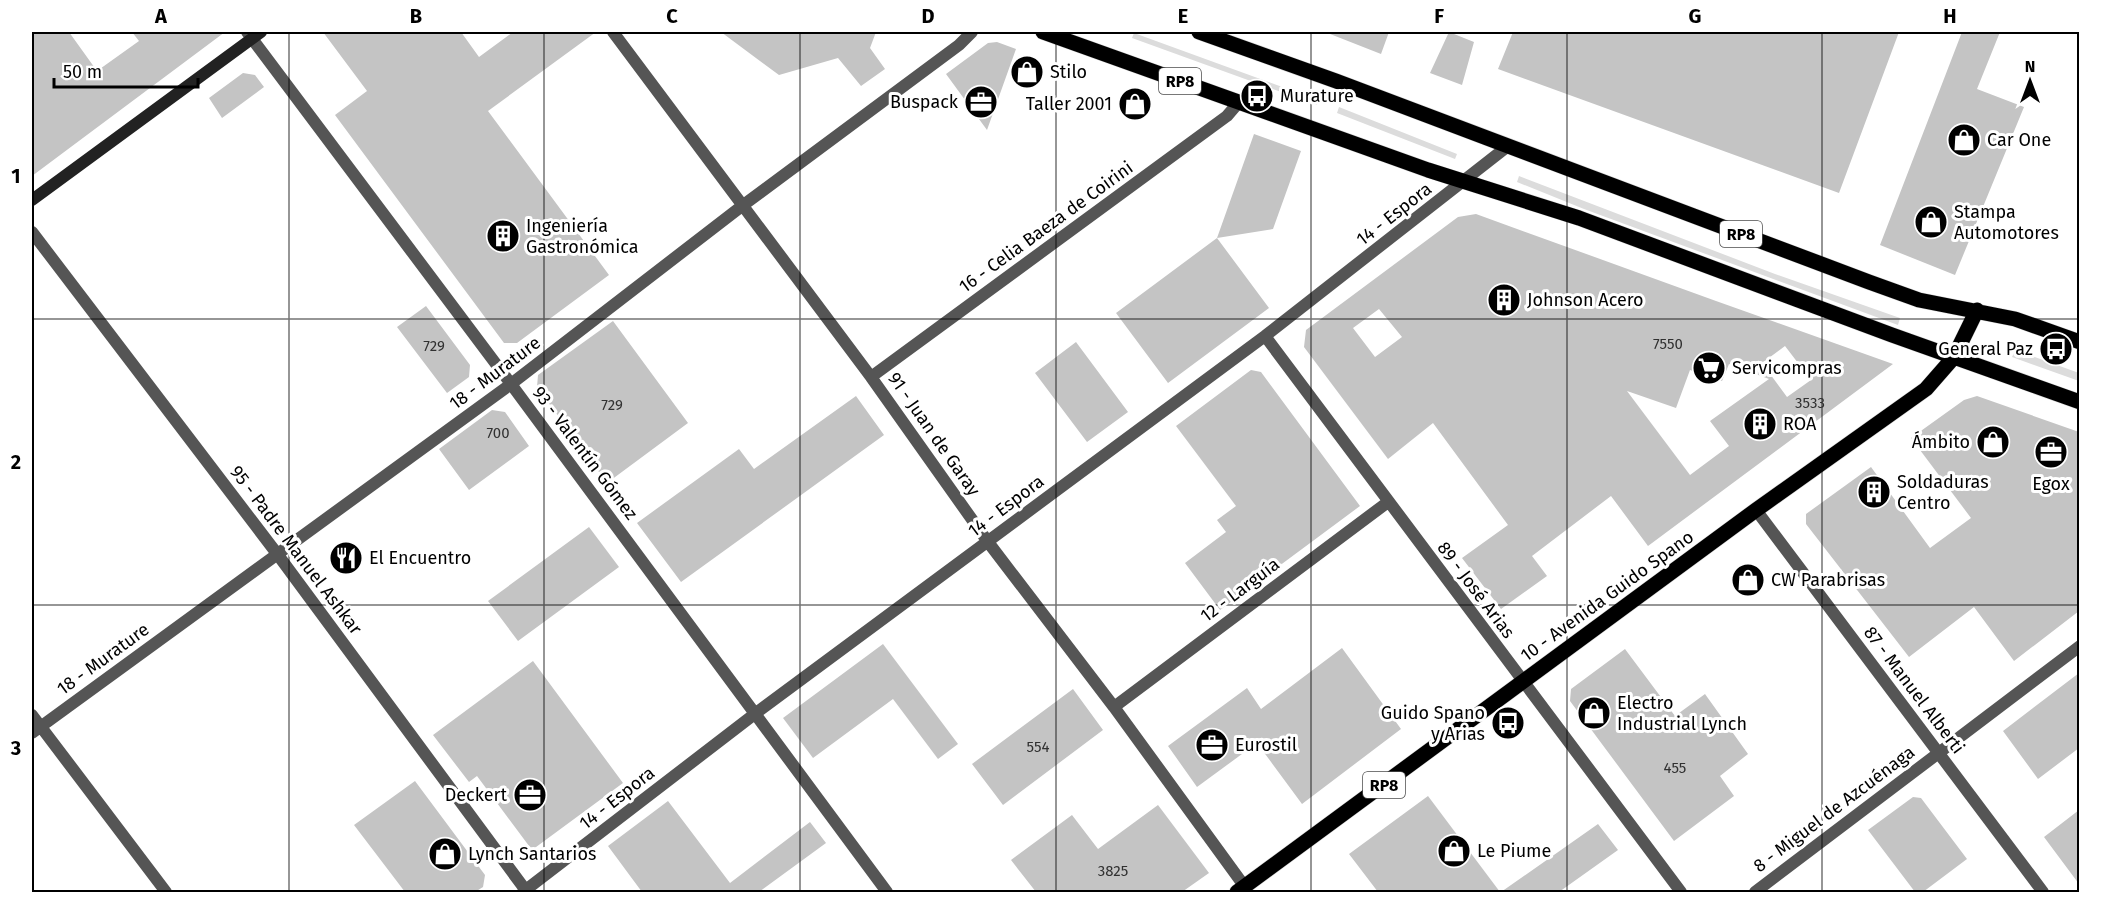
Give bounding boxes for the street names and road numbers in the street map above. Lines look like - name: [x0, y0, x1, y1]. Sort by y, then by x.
- road number: RP8: [1159, 68, 1201, 94]
- street label: 16 - Celia Baeza de Coirini: [955, 157, 1137, 297]
- street label: 14 - Espora: [1352, 178, 1436, 250]
- road number: RP8: [1720, 221, 1762, 247]
- street label: 18 - Murature: [445, 332, 545, 414]
- street label: 91 - Juan de Garay: [883, 368, 985, 500]
- street label: 93 - Valentín Gómez: [528, 382, 642, 524]
- street label: 95 - Padre Manuel Ashkar: [225, 461, 367, 639]
- street label: 14 - Espora: [964, 470, 1048, 542]
- street label: 10 - Avenida Guido Spano: [1516, 526, 1698, 666]
- street label: 89 - José Arias: [1433, 537, 1519, 643]
- street label: 12 - Larguía: [1196, 553, 1284, 627]
- street label: 18 - Murature: [53, 618, 153, 700]
- street label: 87 - Manuel Alberti: [1859, 622, 1969, 758]
- street label: 8 - Miguel de Azcuénaga: [1749, 741, 1919, 877]
- street label: 14 - Espora: [575, 762, 659, 834]
- road number: RP8: [1363, 772, 1405, 798]

